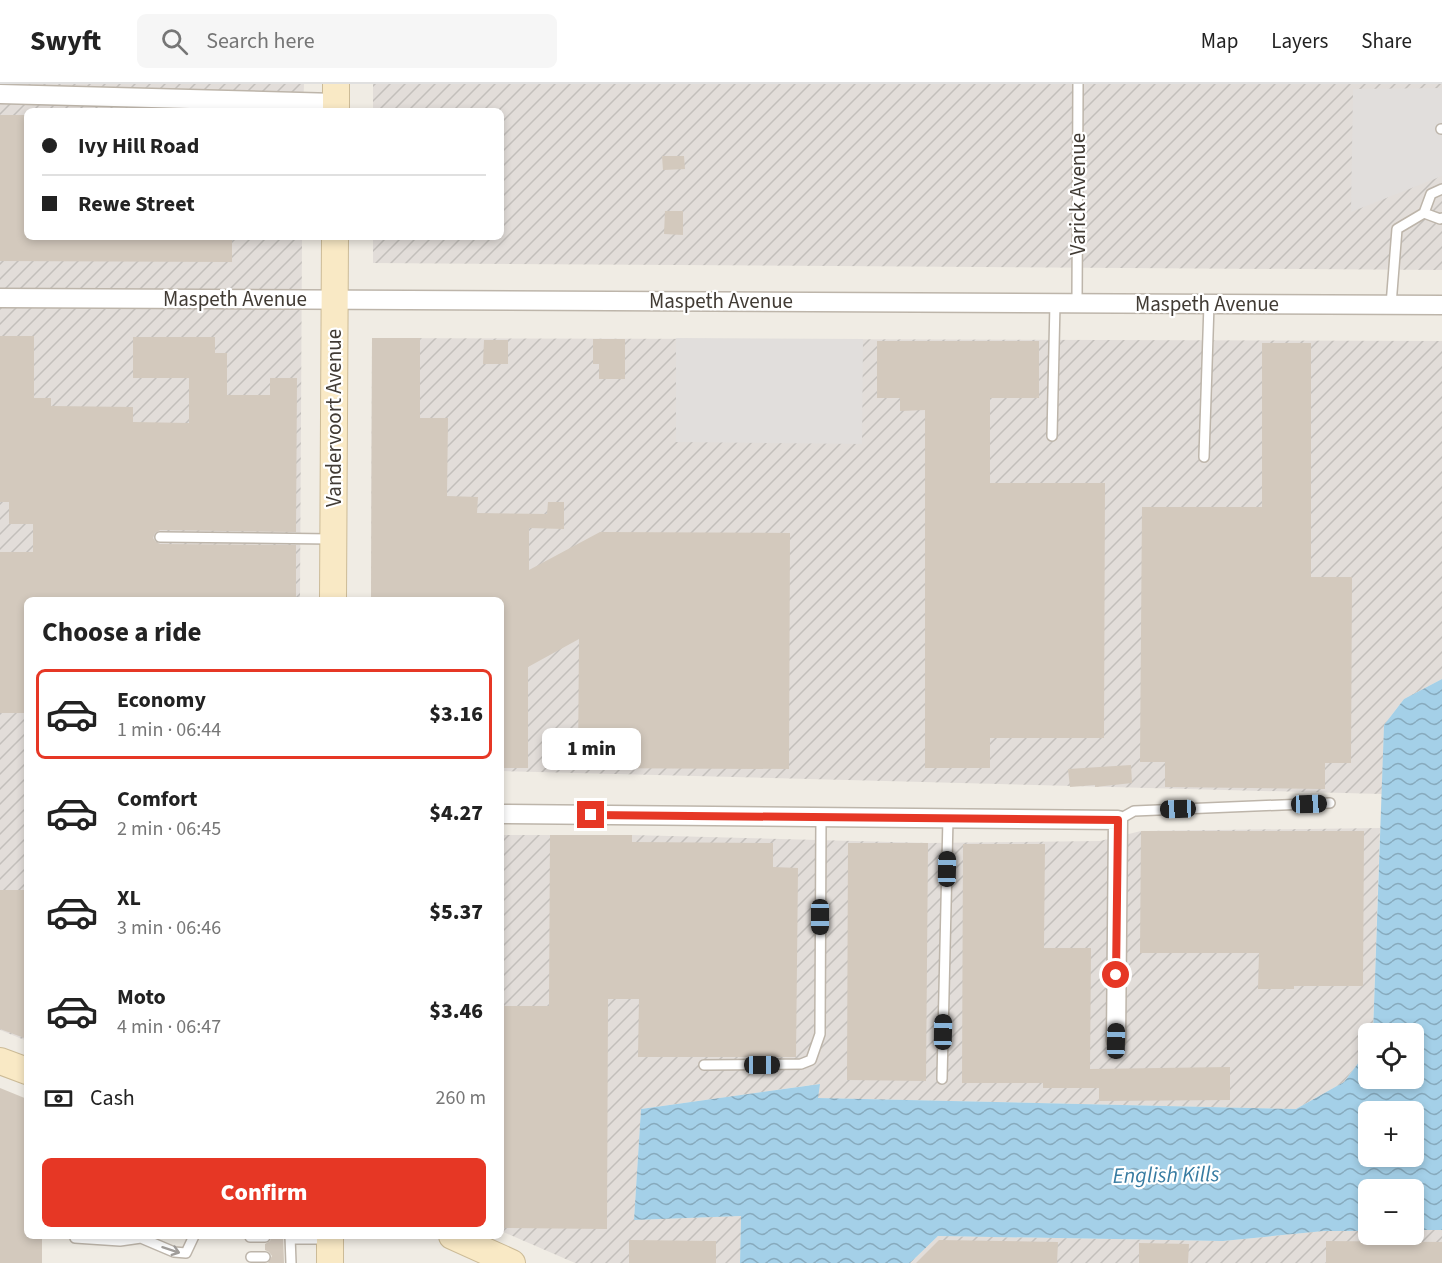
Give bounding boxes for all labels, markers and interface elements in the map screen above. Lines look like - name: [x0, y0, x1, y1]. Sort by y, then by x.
- search box: [137, 14, 557, 68]
- text: Swyft: [30, 21, 101, 61]
- icon: search: [158, 25, 191, 58]
- text: Search here: [206, 25, 315, 57]
- text: Map: [1201, 26, 1238, 56]
- text: Layers: [1271, 26, 1328, 56]
- text: Share: [1361, 26, 1412, 56]
- text: Ivy Hill Road: [78, 130, 199, 162]
- street label: Varick Avenue: [1063, 133, 1093, 255]
- text: Rewe Street: [78, 188, 195, 220]
- street label: Maspeth Avenue: [163, 284, 307, 314]
- street label: Maspeth Avenue: [649, 286, 793, 316]
- street label: Maspeth Avenue: [1135, 289, 1279, 319]
- street label: Vandervoort Avenue: [319, 329, 349, 507]
- text: Choose a ride: [42, 613, 202, 652]
- text: Economy: [117, 684, 206, 716]
- icon: car: [45, 687, 99, 741]
- text: $3.16: [429, 698, 483, 730]
- text: 1 min · 06:44: [117, 716, 221, 744]
- callout: 1 min: [542, 728, 640, 770]
- text: 1 min: [567, 735, 616, 763]
- text: Comfort: [117, 783, 198, 815]
- icon: car: [45, 786, 99, 840]
- car: [1291, 794, 1327, 814]
- text: $4.27: [429, 797, 483, 829]
- car: [1160, 799, 1196, 819]
- route end: [577, 801, 604, 828]
- text: 2 min · 06:45: [117, 815, 221, 843]
- car: [938, 851, 956, 887]
- text: XL: [117, 882, 141, 914]
- icon: car: [45, 885, 99, 939]
- text: $5.37: [429, 896, 483, 928]
- car: [811, 899, 829, 935]
- text: 3 min · 06:46: [117, 914, 221, 942]
- route start: [1102, 961, 1129, 988]
- text: Moto: [117, 981, 166, 1013]
- icon: car: [45, 984, 99, 1038]
- text: $3.46: [429, 995, 483, 1027]
- text: 4 min · 06:47: [117, 1013, 221, 1041]
- car: [934, 1014, 952, 1050]
- car: [1107, 1023, 1125, 1059]
- map controls: [1358, 1023, 1424, 1245]
- button: locate: [1358, 1023, 1424, 1089]
- car: [744, 1056, 780, 1074]
- icon: cash: [42, 1082, 75, 1115]
- text: Cash: [90, 1082, 135, 1114]
- text: 260 m: [436, 1084, 486, 1112]
- button: +: [1358, 1101, 1424, 1167]
- button: Confirm: [42, 1158, 486, 1227]
- water label: English Kills: [1112, 1158, 1220, 1192]
- button: −: [1358, 1179, 1424, 1245]
- one-way arrow: [161, 1245, 180, 1256]

